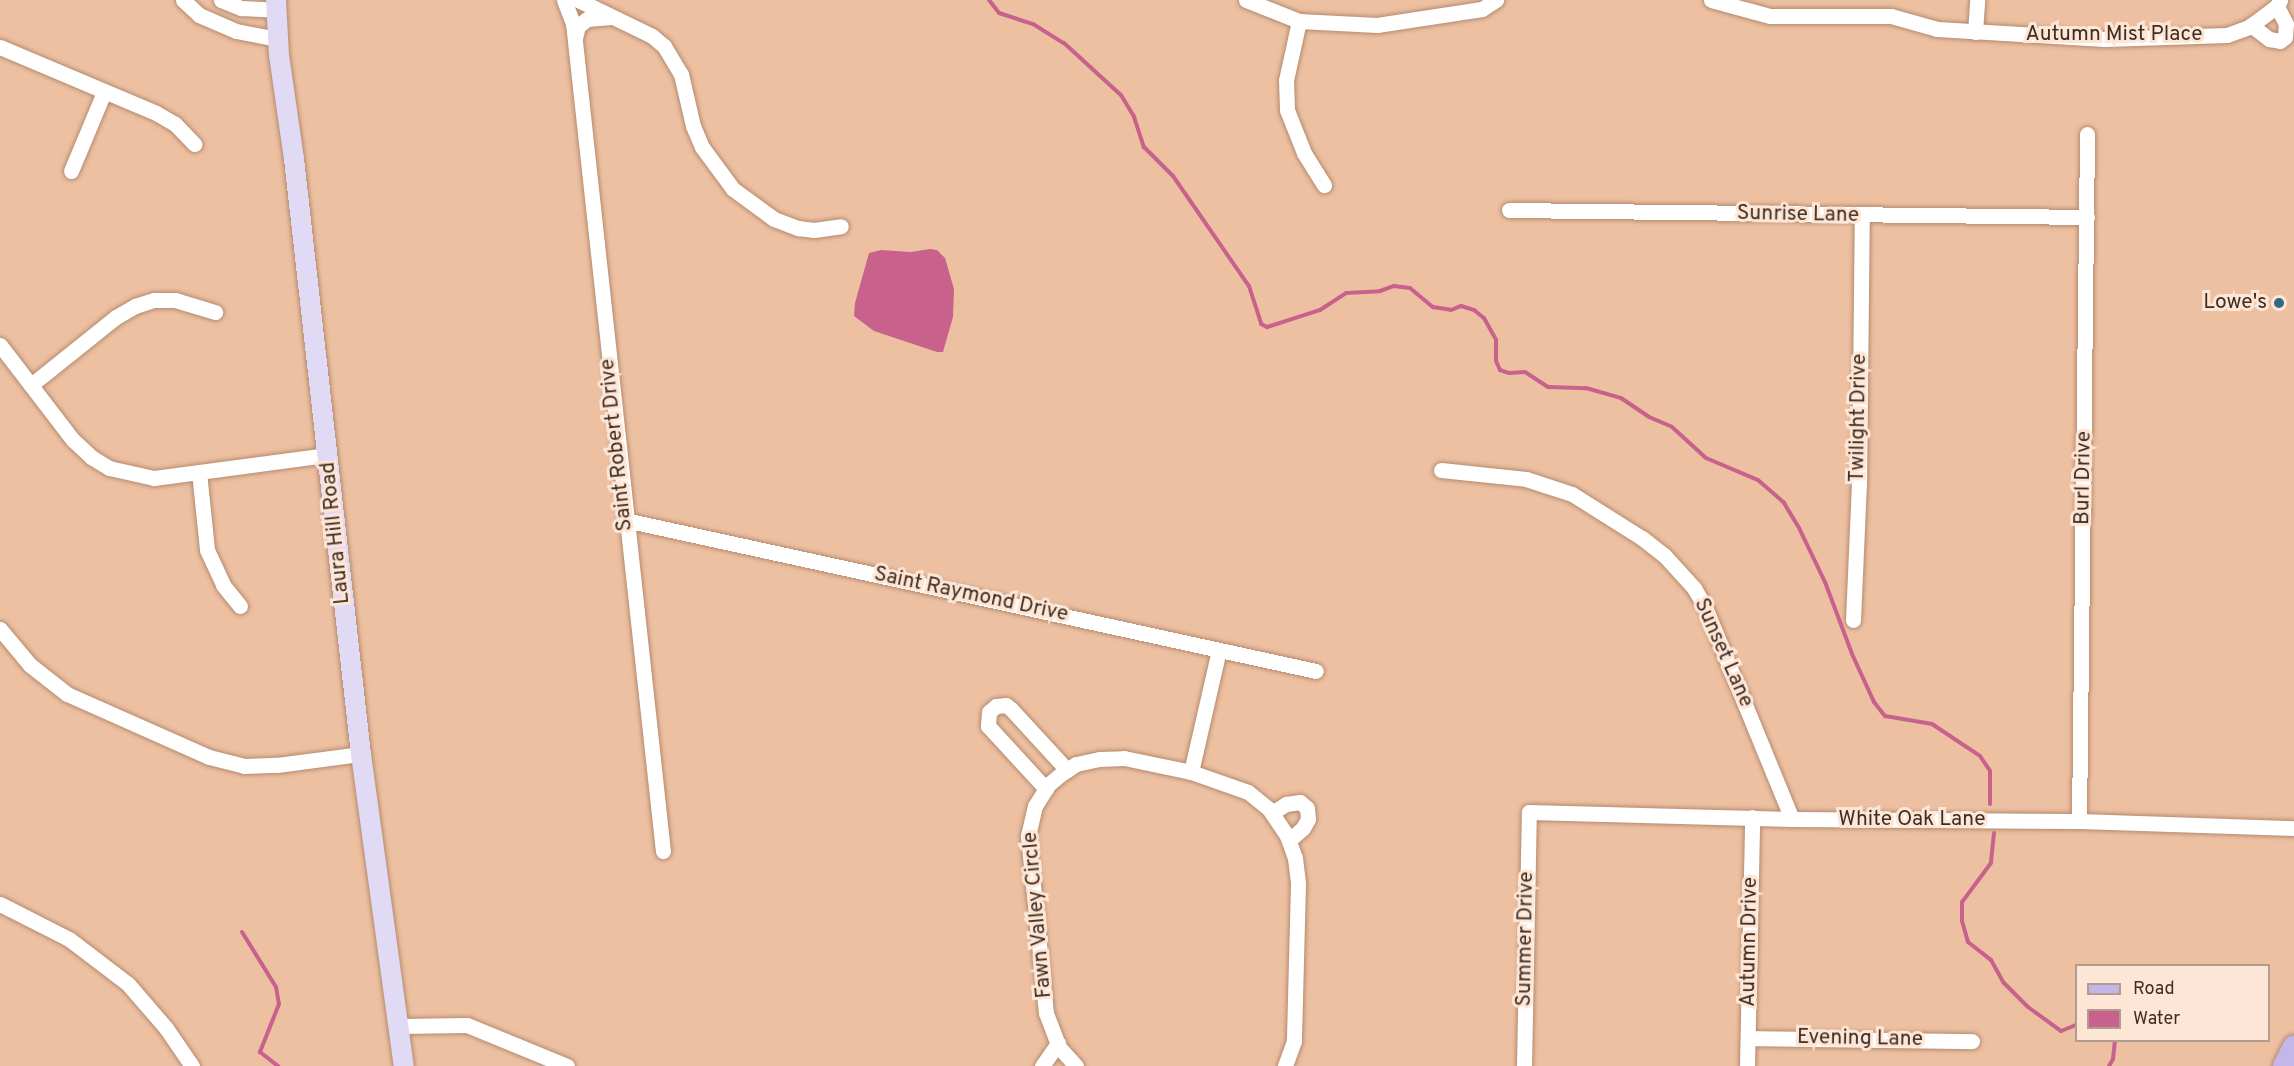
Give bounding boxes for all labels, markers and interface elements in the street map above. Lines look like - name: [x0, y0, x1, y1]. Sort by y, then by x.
- street label: Autumn Mist Place: [2026, 22, 2202, 48]
- street label: Sunrise Lane: [1737, 201, 1859, 229]
- place label: Lowe's: [2203, 290, 2267, 316]
- marker: Lowe's: [2272, 296, 2286, 310]
- street label: Twilight Drive: [1845, 354, 1873, 482]
- street label: Saint Robert Drive: [595, 358, 639, 532]
- street label: Burl Drive: [2071, 431, 2097, 525]
- street label: Laura Hill Road: [316, 461, 356, 605]
- street label: Saint Raymond Drive: [872, 562, 1070, 628]
- street label: Sunset Lane: [1688, 595, 1758, 711]
- street label: White Oak Lane: [1838, 807, 1986, 833]
- street label: Fawn Valley Circle: [1018, 830, 1058, 1000]
- street label: Summer Drive: [1512, 871, 1540, 1007]
- street label: Autumn Drive: [1736, 877, 1764, 1007]
- legend: [2075, 964, 2270, 1042]
- text: Road: [2133, 978, 2175, 1001]
- text: Water: [2133, 1008, 2180, 1031]
- street label: Evening Lane: [1797, 1025, 1923, 1053]

